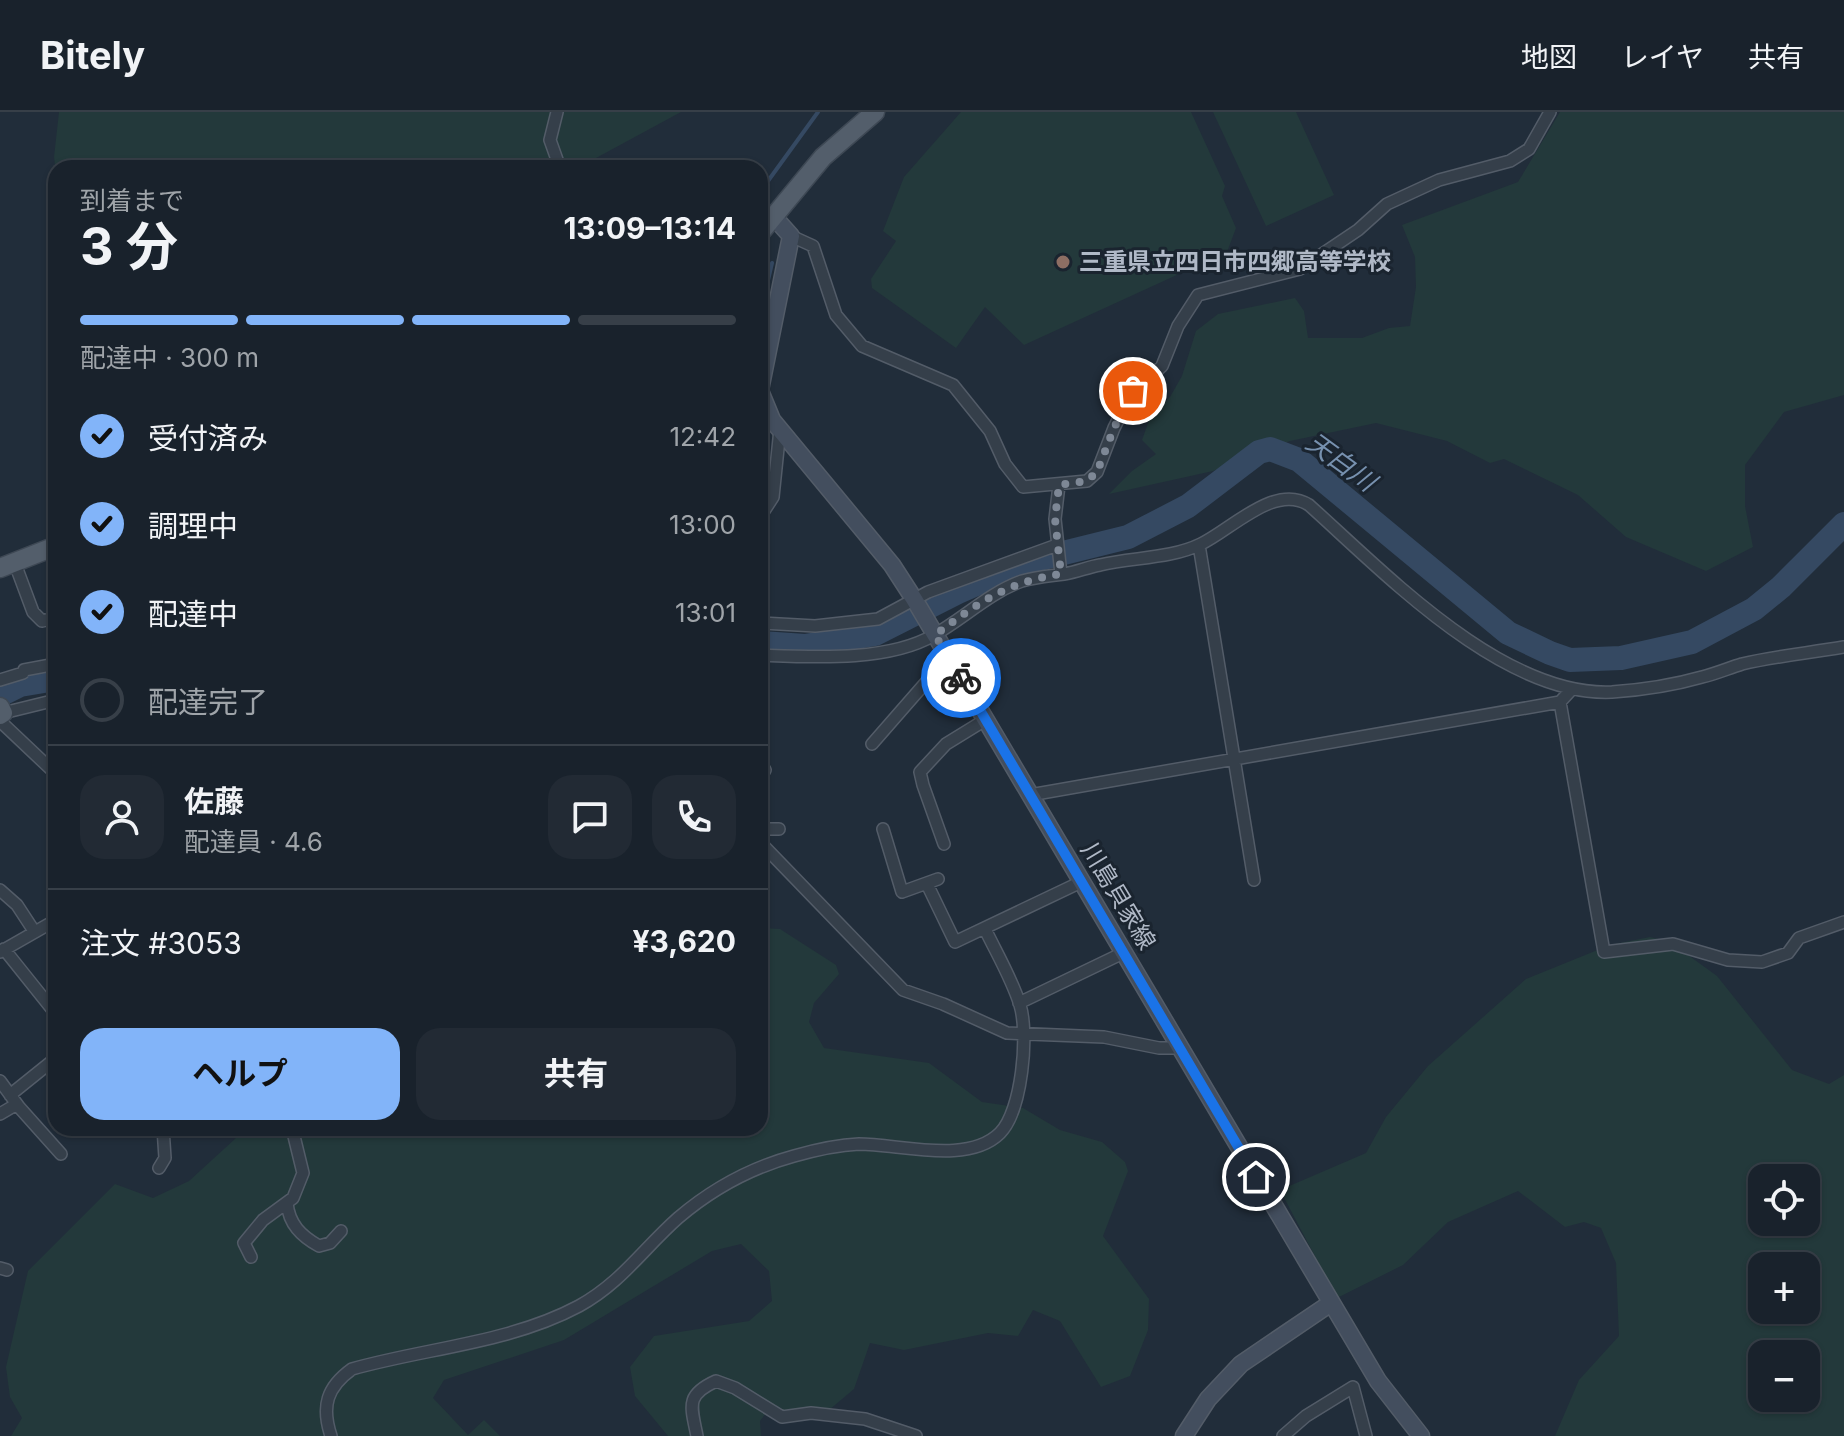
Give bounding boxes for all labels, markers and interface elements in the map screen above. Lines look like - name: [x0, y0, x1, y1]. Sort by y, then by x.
- text: Bitely: [40, 32, 145, 78]
- text: 地図: [1521, 40, 1577, 74]
- text: レイヤ: [1621, 40, 1704, 74]
- text: 共有: [1748, 40, 1804, 74]
- text: 到着まで: [80, 185, 184, 216]
- text: 13:09–13:14: [563, 210, 736, 246]
- text: 3 分: [80, 215, 178, 278]
- place label: 三重県立四日市四郷高等学校: [1079, 247, 1391, 276]
- marker: 三重県立四日市四郷高等学校: [1054, 253, 1072, 271]
- text: 配達中 · 300 m: [80, 342, 259, 373]
- pin: [1099, 357, 1167, 425]
- icon: bag: [1111, 369, 1155, 413]
- icon: check: [80, 414, 124, 458]
- text: 受付済み: [148, 420, 268, 456]
- text: 12:42: [669, 421, 736, 452]
- water label: 天白川: [1301, 426, 1384, 499]
- icon: check: [80, 502, 124, 546]
- text: 調理中: [148, 508, 238, 544]
- text: 13:00: [669, 509, 736, 540]
- icon: check: [80, 590, 124, 634]
- text: 配達中: [148, 596, 238, 632]
- text: 13:01: [675, 597, 736, 628]
- courier: [921, 638, 1001, 718]
- icon: bike: [939, 656, 983, 700]
- text: 配達完了: [148, 684, 268, 720]
- button: person: [80, 775, 164, 859]
- button: chat: [548, 775, 632, 859]
- button: phone: [652, 775, 736, 859]
- text: 佐藤: [184, 783, 244, 819]
- text: 配達員 · 4.6: [184, 826, 323, 857]
- street label: 川島貝家線: [1075, 837, 1162, 955]
- text: ¥3,620: [632, 923, 736, 959]
- text: 注文 #3053: [80, 925, 242, 961]
- button: ヘルプ: [80, 1028, 400, 1120]
- button: 共有: [416, 1028, 736, 1120]
- pin: [1222, 1143, 1290, 1211]
- icon: home: [1234, 1155, 1278, 1199]
- map controls: [1748, 1164, 1820, 1412]
- button: locate: [1748, 1164, 1820, 1236]
- button: +: [1748, 1252, 1820, 1324]
- button: −: [1748, 1340, 1820, 1412]

